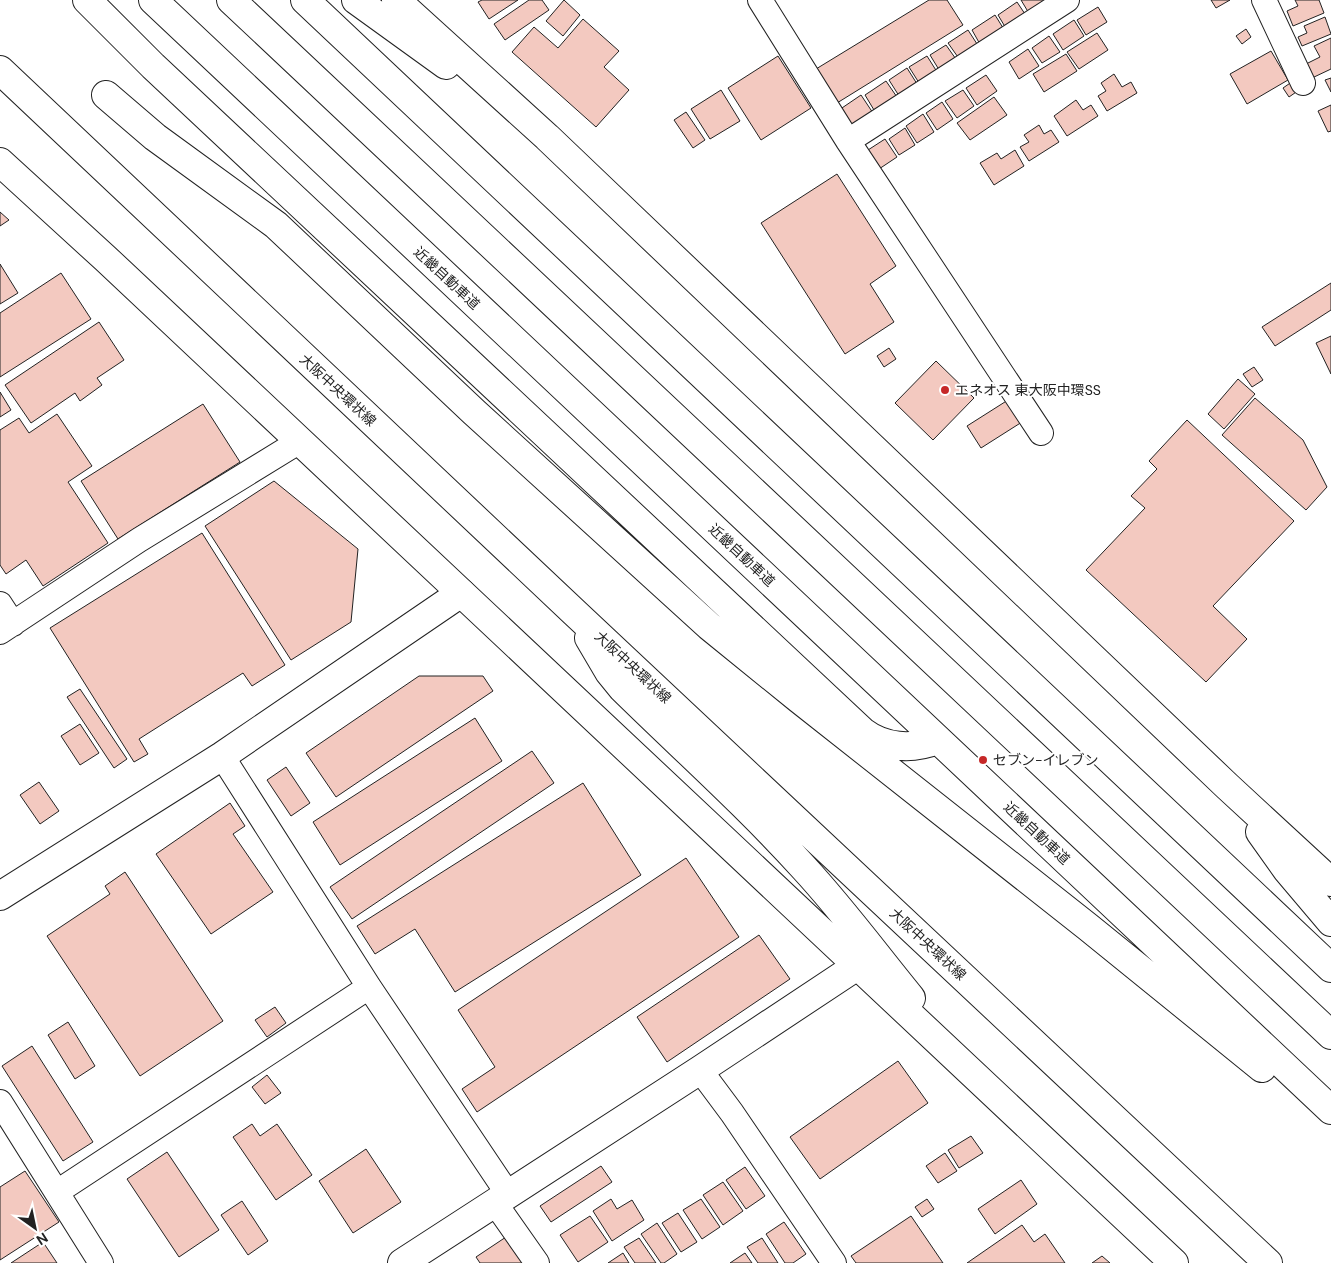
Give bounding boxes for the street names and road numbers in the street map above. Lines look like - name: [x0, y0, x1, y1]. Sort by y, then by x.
- street label: 近畿自動車道: [410, 243, 484, 313]
- street label: 大阪中央環状線: [296, 350, 380, 430]
- street label: 近畿自動車道: [705, 520, 779, 590]
- street label: 大阪中央環状線: [591, 627, 675, 707]
- street label: 近畿自動車道: [1000, 798, 1074, 868]
- street label: 大阪中央環状線: [886, 904, 970, 984]

